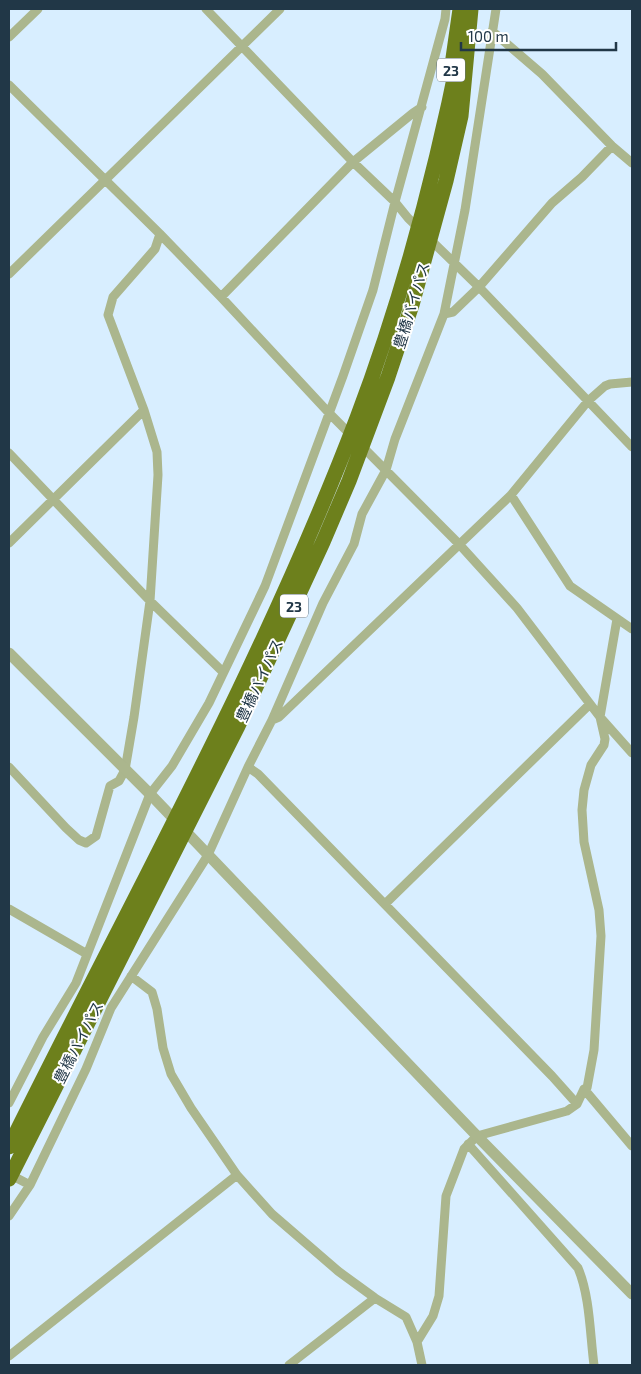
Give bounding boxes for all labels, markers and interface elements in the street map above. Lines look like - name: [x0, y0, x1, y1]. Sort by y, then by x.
- scale bar: [461, 20, 616, 52]
- text: 100 m: [468, 27, 509, 45]
- road number: 23: [437, 58, 465, 82]
- street label: 豊橋バイパス: [389, 259, 433, 351]
- road number: 23: [280, 594, 308, 618]
- street label: 豊橋バイパス: [232, 636, 286, 724]
- street label: 豊橋バイパス: [50, 998, 106, 1086]

